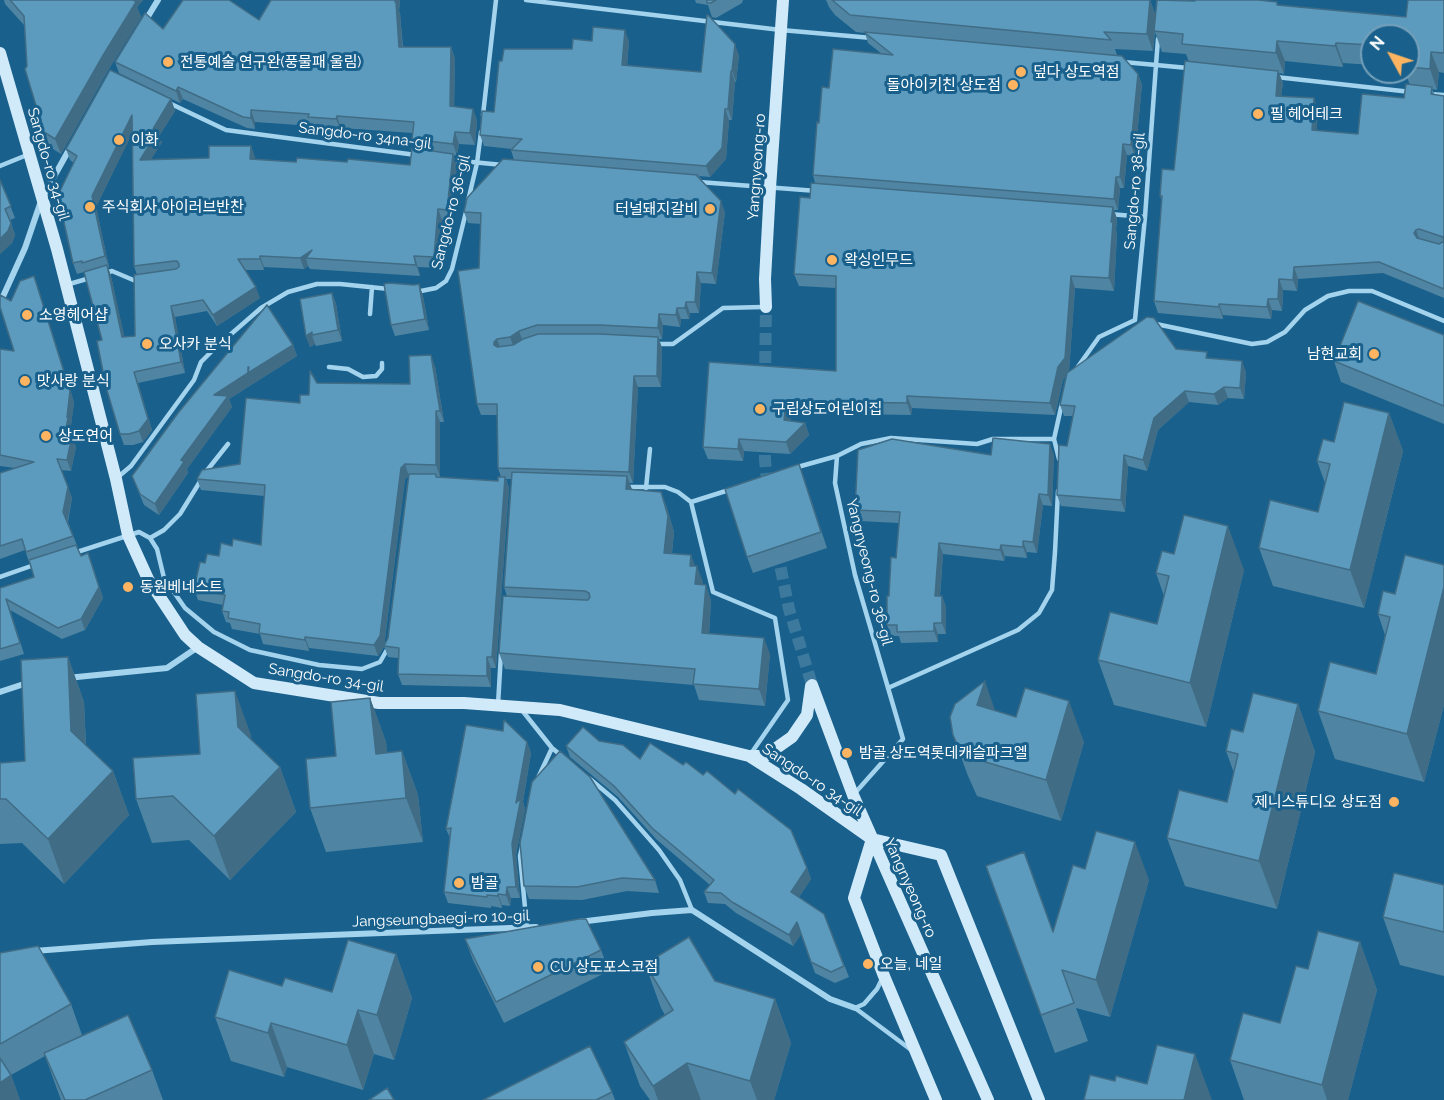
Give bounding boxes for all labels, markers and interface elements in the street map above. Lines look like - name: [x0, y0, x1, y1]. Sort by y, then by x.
- north arrow: [1360, 24, 1420, 84]
- text: N: [1366, 33, 1389, 54]
- place label: 전통예술 연구완(풍물패 울림): [180, 53, 361, 71]
- marker: 전통예술 연구완(풍물패 울림): [161, 55, 175, 69]
- place label: 덮다 상도역점: [1033, 63, 1120, 81]
- marker: 덮다 상도역점: [1014, 65, 1028, 79]
- place label: 돌아이키친 상도점: [887, 76, 1001, 94]
- marker: 돌아이키친 상도점: [1006, 78, 1020, 92]
- street label: Sangdo-ro 34-gil: [23, 105, 73, 223]
- place label: 필 헤어테크: [1270, 105, 1343, 123]
- marker: 필 헤어테크: [1251, 107, 1265, 121]
- street label: Yangnyeong-ro: [744, 113, 770, 221]
- street label: Sangdo-ro 34na-gil: [298, 119, 432, 153]
- place label: 이화: [131, 131, 159, 149]
- street label: Sangdo-ro 38-gil: [1121, 132, 1149, 250]
- marker: 이화: [112, 133, 126, 147]
- street label: Sangdo-ro 36-gil: [428, 153, 474, 271]
- place label: 주식회사 아이러브반찬: [102, 198, 244, 216]
- marker: 주식회사 아이러브반찬: [83, 200, 97, 214]
- place label: 터널돼지갈비: [615, 200, 698, 218]
- marker: 터널돼지갈비: [703, 202, 717, 216]
- place label: 왁싱인무드: [844, 251, 913, 269]
- marker: 왁싱인무드: [825, 253, 839, 267]
- place label: 소영헤어샵: [39, 306, 108, 324]
- marker: 소영헤어샵: [20, 308, 34, 322]
- place label: 오사카 분식: [159, 335, 232, 353]
- marker: 오사카 분식: [140, 337, 154, 351]
- place label: 남현교회: [1307, 345, 1362, 363]
- marker: 남현교회: [1367, 347, 1381, 361]
- place label: 맛사랑 분식: [37, 372, 110, 390]
- marker: 맛사랑 분식: [18, 374, 32, 388]
- place label: 구립상도어린이집: [772, 400, 882, 418]
- marker: 구립상도어린이집: [753, 402, 767, 416]
- place label: 상도연어: [58, 427, 113, 445]
- marker: 상도연어: [39, 429, 53, 443]
- street label: Yangnyeong-ro 36-gil: [842, 497, 896, 647]
- place label: 동원베네스트: [140, 578, 223, 596]
- marker: 동원베네스트: [121, 580, 135, 594]
- street label: Sangdo-ro 34-gil: [267, 660, 385, 696]
- street label: Sangdo-ro 34-gil: [759, 740, 865, 820]
- place label: 밤골.상도역롯데캐슬파크엘: [859, 744, 1027, 762]
- marker: 밤골.상도역롯데캐슬파크엘: [840, 746, 854, 760]
- place label: 제니스튜디오 상도점: [1254, 793, 1382, 811]
- marker: 제니스튜디오 상도점: [1387, 795, 1401, 809]
- street label: Yangnyeong-ro: [880, 835, 940, 941]
- place label: 밤골: [471, 874, 499, 892]
- marker: 밤골: [452, 876, 466, 890]
- street label: Jangseungbaegi-ro 10-gil: [352, 907, 530, 931]
- place label: 오늘, 네일: [880, 955, 942, 973]
- marker: 오늘, 네일: [861, 957, 875, 971]
- place label: CU 상도포스코점: [550, 958, 658, 976]
- marker: CU 상도포스코점: [531, 960, 545, 974]

